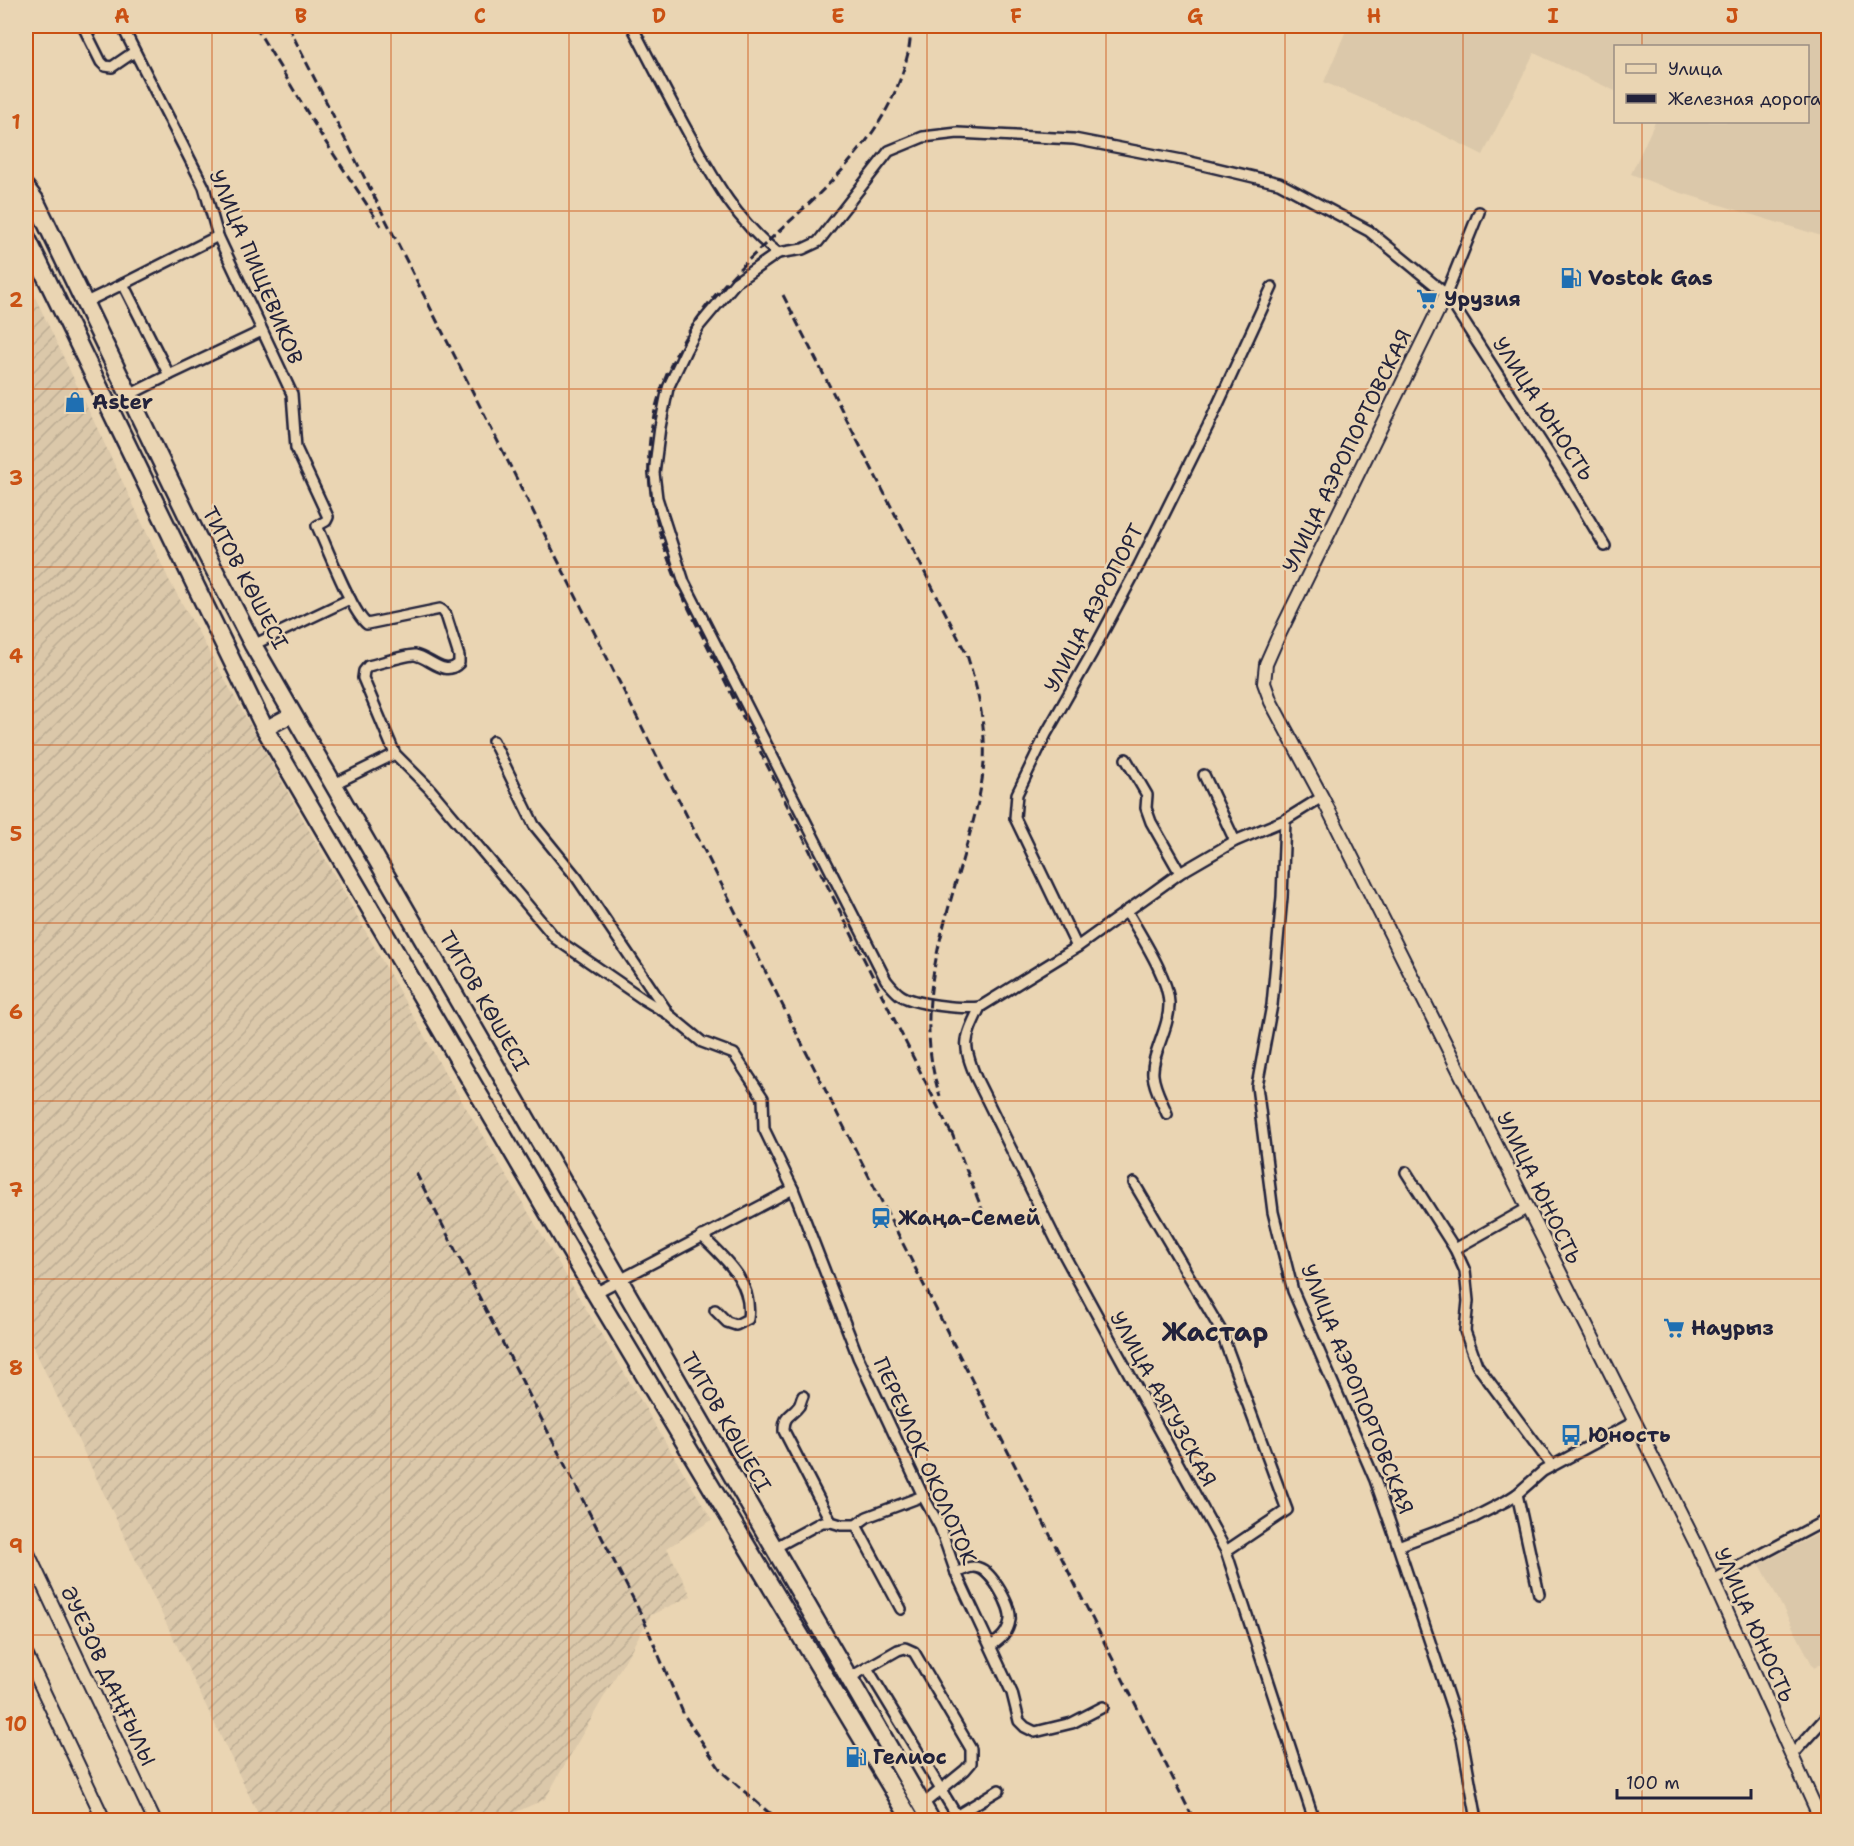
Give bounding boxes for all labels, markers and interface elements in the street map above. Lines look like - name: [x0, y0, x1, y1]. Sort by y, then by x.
- text: A: [114, 3, 130, 29]
- text: B: [295, 3, 307, 29]
- text: C: [474, 3, 486, 29]
- text: D: [652, 3, 666, 29]
- text: E: [831, 3, 845, 29]
- text: F: [1010, 3, 1022, 29]
- text: G: [1187, 3, 1203, 29]
- text: H: [1367, 3, 1381, 29]
- text: I: [1547, 3, 1559, 29]
- text: J: [1726, 3, 1739, 29]
- legend: [1614, 45, 1809, 123]
- text: Улица: [1668, 57, 1722, 81]
- text: Железная дорога: [1668, 87, 1821, 111]
- text: 1: [11, 109, 21, 135]
- street label: УЛИЦА ПИЩЕВИКОВ: [202, 165, 310, 369]
- place label: Vostok Gas: [1588, 264, 1713, 292]
- fuel station icon: Vostok Gas: [1559, 266, 1583, 290]
- place label: Урузия: [1444, 285, 1521, 313]
- text: 2: [9, 287, 23, 313]
- supermarket icon: Урузия: [1415, 287, 1439, 311]
- street label: УЛИЦА АЭРОПОРТОВСКАЯ: [1276, 325, 1418, 577]
- street label: УЛИЦА ЮНОСТЬ: [1486, 332, 1600, 487]
- place label: Aster: [92, 388, 153, 416]
- shop icon: Aster: [63, 390, 87, 414]
- text: 3: [9, 465, 23, 491]
- street label: ТИТОВ КӨШЕСІ: [196, 502, 294, 654]
- street label: УЛИЦА АЭРОПОРТ: [1038, 519, 1150, 697]
- text: 4: [9, 643, 23, 669]
- text: 5: [10, 821, 22, 847]
- street label: ТИТОВ КӨШЕСІ: [432, 926, 536, 1076]
- text: 6: [9, 999, 23, 1025]
- street label: УЛИЦА ЮНОСТЬ: [1490, 1107, 1588, 1269]
- text: 7: [9, 1177, 23, 1203]
- place label: Жаңа-Семей: [898, 1204, 1041, 1232]
- station icon: Жаңа-Семей: [869, 1206, 893, 1230]
- street label: УЛИЦА АЭРОПОРТОВСКАЯ: [1294, 1260, 1420, 1518]
- street label: УЛИЦА АЯГУЗСКАЯ: [1103, 1306, 1223, 1492]
- district label: Жастар: [1162, 1313, 1268, 1350]
- place label: Наурыз: [1691, 1314, 1774, 1342]
- supermarket icon: Наурыз: [1662, 1316, 1686, 1340]
- street label: ТИТОВ КӨШЕСІ: [674, 1347, 778, 1497]
- street label: ПЕРЕУЛОК ОКОЛОТОК: [867, 1353, 984, 1570]
- text: 8: [9, 1355, 23, 1381]
- place label: Юность: [1588, 1421, 1671, 1449]
- bus stop icon: Юность: [1559, 1423, 1583, 1447]
- text: 9: [9, 1533, 23, 1559]
- street label: УЛИЦА ЮНОСТЬ: [1707, 1543, 1801, 1707]
- street label: ӘУЕЗОВ ДАҢҒЫЛЫ: [54, 1582, 162, 1770]
- text: 10: [5, 1711, 27, 1737]
- place label: Гелиос: [873, 1743, 947, 1771]
- fuel station icon: Гелиос: [844, 1745, 868, 1769]
- scale bar: [1617, 1762, 1750, 1800]
- text: 100 m: [1626, 1771, 1680, 1795]

